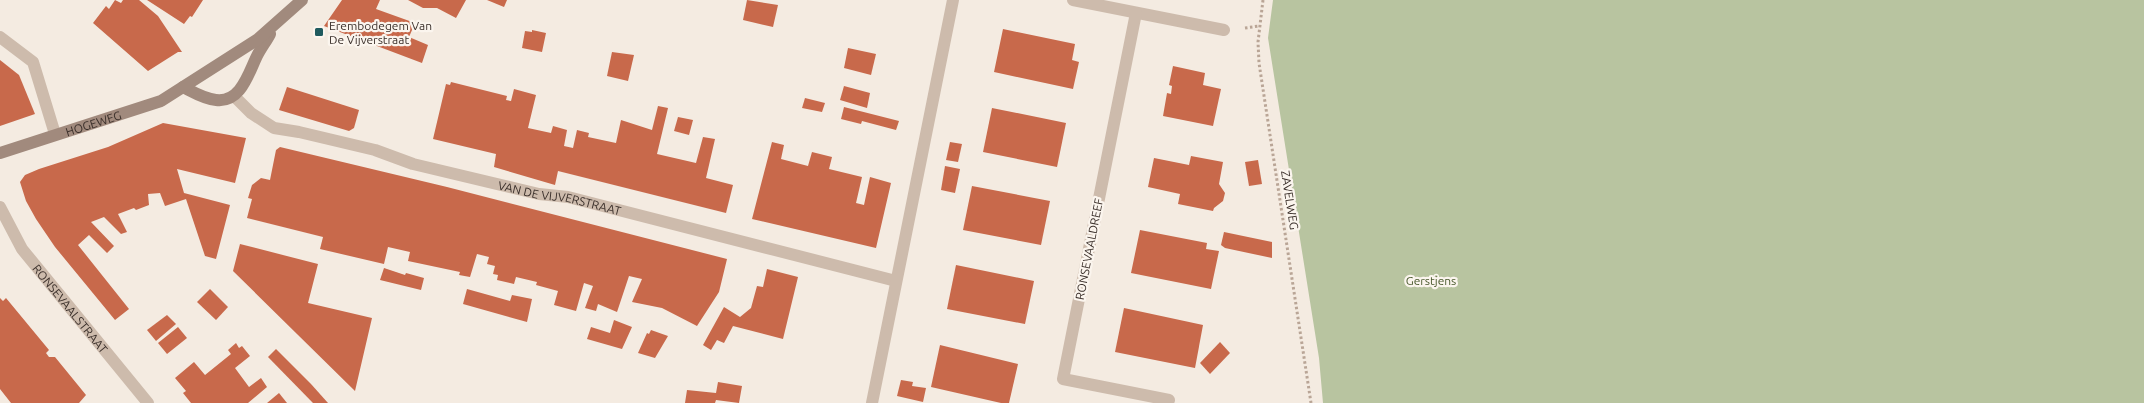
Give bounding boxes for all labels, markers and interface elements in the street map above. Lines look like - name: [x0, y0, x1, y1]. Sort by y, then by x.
- place label: Erembodegem Van De Vijverstraat: [329, 19, 432, 46]
- marker: Erembodegem Van De Vijverstraat: [313, 26, 325, 38]
- street label: HOGEWEG: [64, 108, 123, 138]
- street label: ZAVELWEG: [1279, 169, 1301, 231]
- street label: VAN DE VIJVERSTRAAT: [497, 178, 623, 217]
- street label: RONSEVAALDREEF: [1073, 197, 1105, 301]
- street label: RONSEVAALSTRAAT: [30, 261, 111, 355]
- park label: Gerstjens: [1406, 274, 1456, 287]

